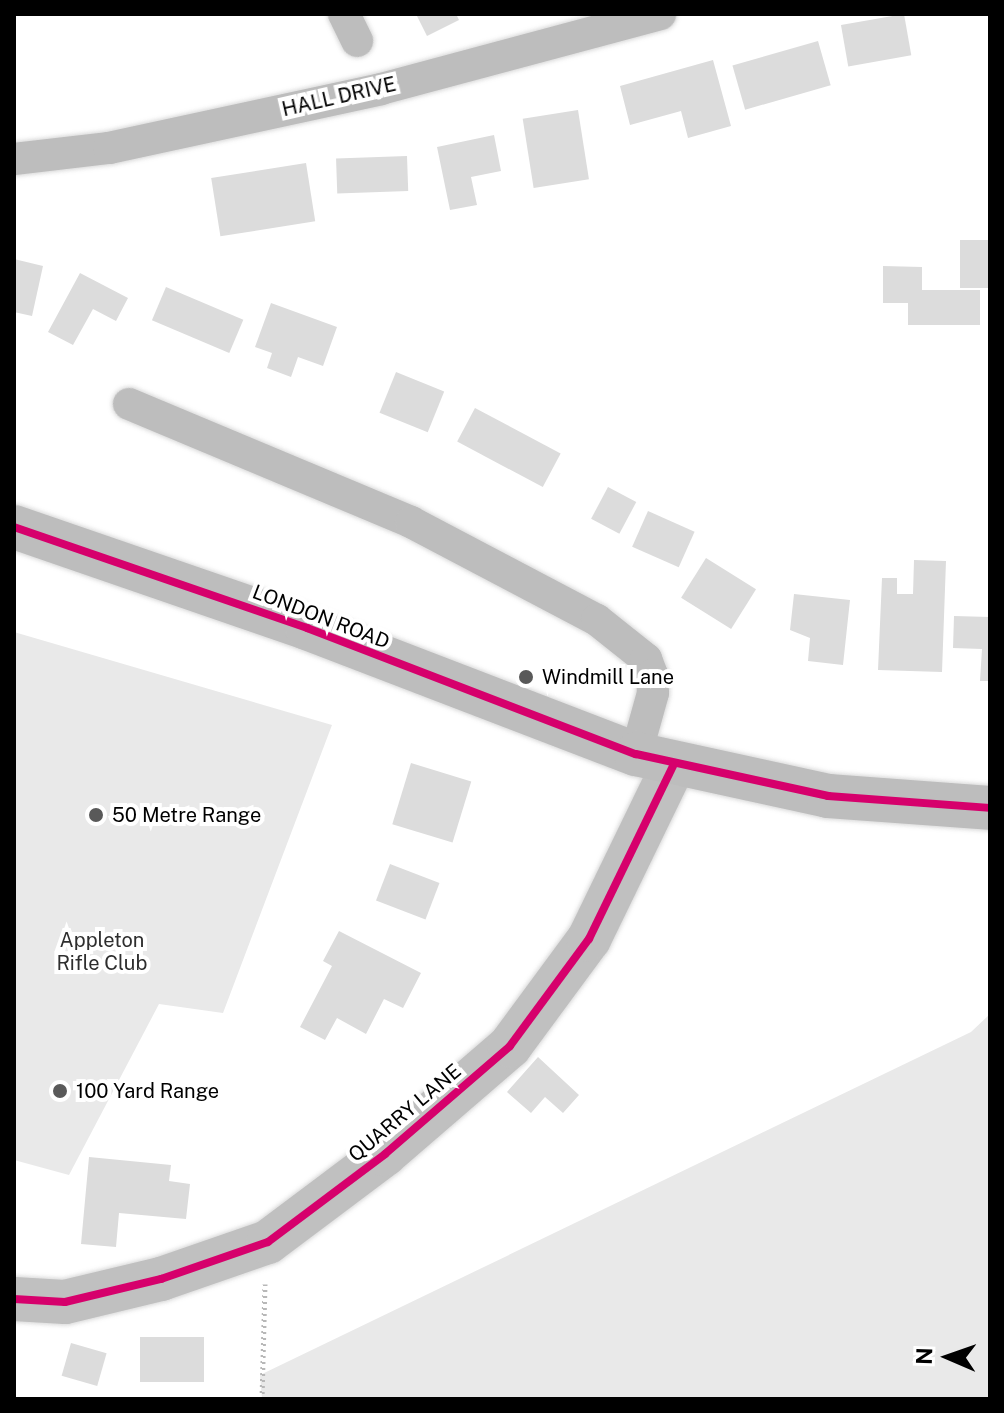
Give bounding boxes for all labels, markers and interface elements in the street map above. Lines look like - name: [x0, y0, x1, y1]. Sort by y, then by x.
- street label: HALL DRIVE: [280, 72, 398, 122]
- street label: LONDON ROAD: [249, 580, 393, 654]
- place label: Windmill Lane: [542, 665, 674, 689]
- marker: Windmill Lane: [517, 668, 535, 686]
- place label: 50 Metre Range: [112, 803, 261, 827]
- marker: 50 Metre Range: [87, 806, 105, 824]
- park label: Appleton Rifle Club: [56, 928, 148, 975]
- street label: QUARRY LANE: [344, 1059, 466, 1167]
- place label: 100 Yard Range: [76, 1079, 219, 1103]
- marker: 100 Yard Range: [51, 1082, 69, 1100]
- north arrow: [908, 1317, 988, 1397]
- text: N: [911, 1347, 937, 1365]

